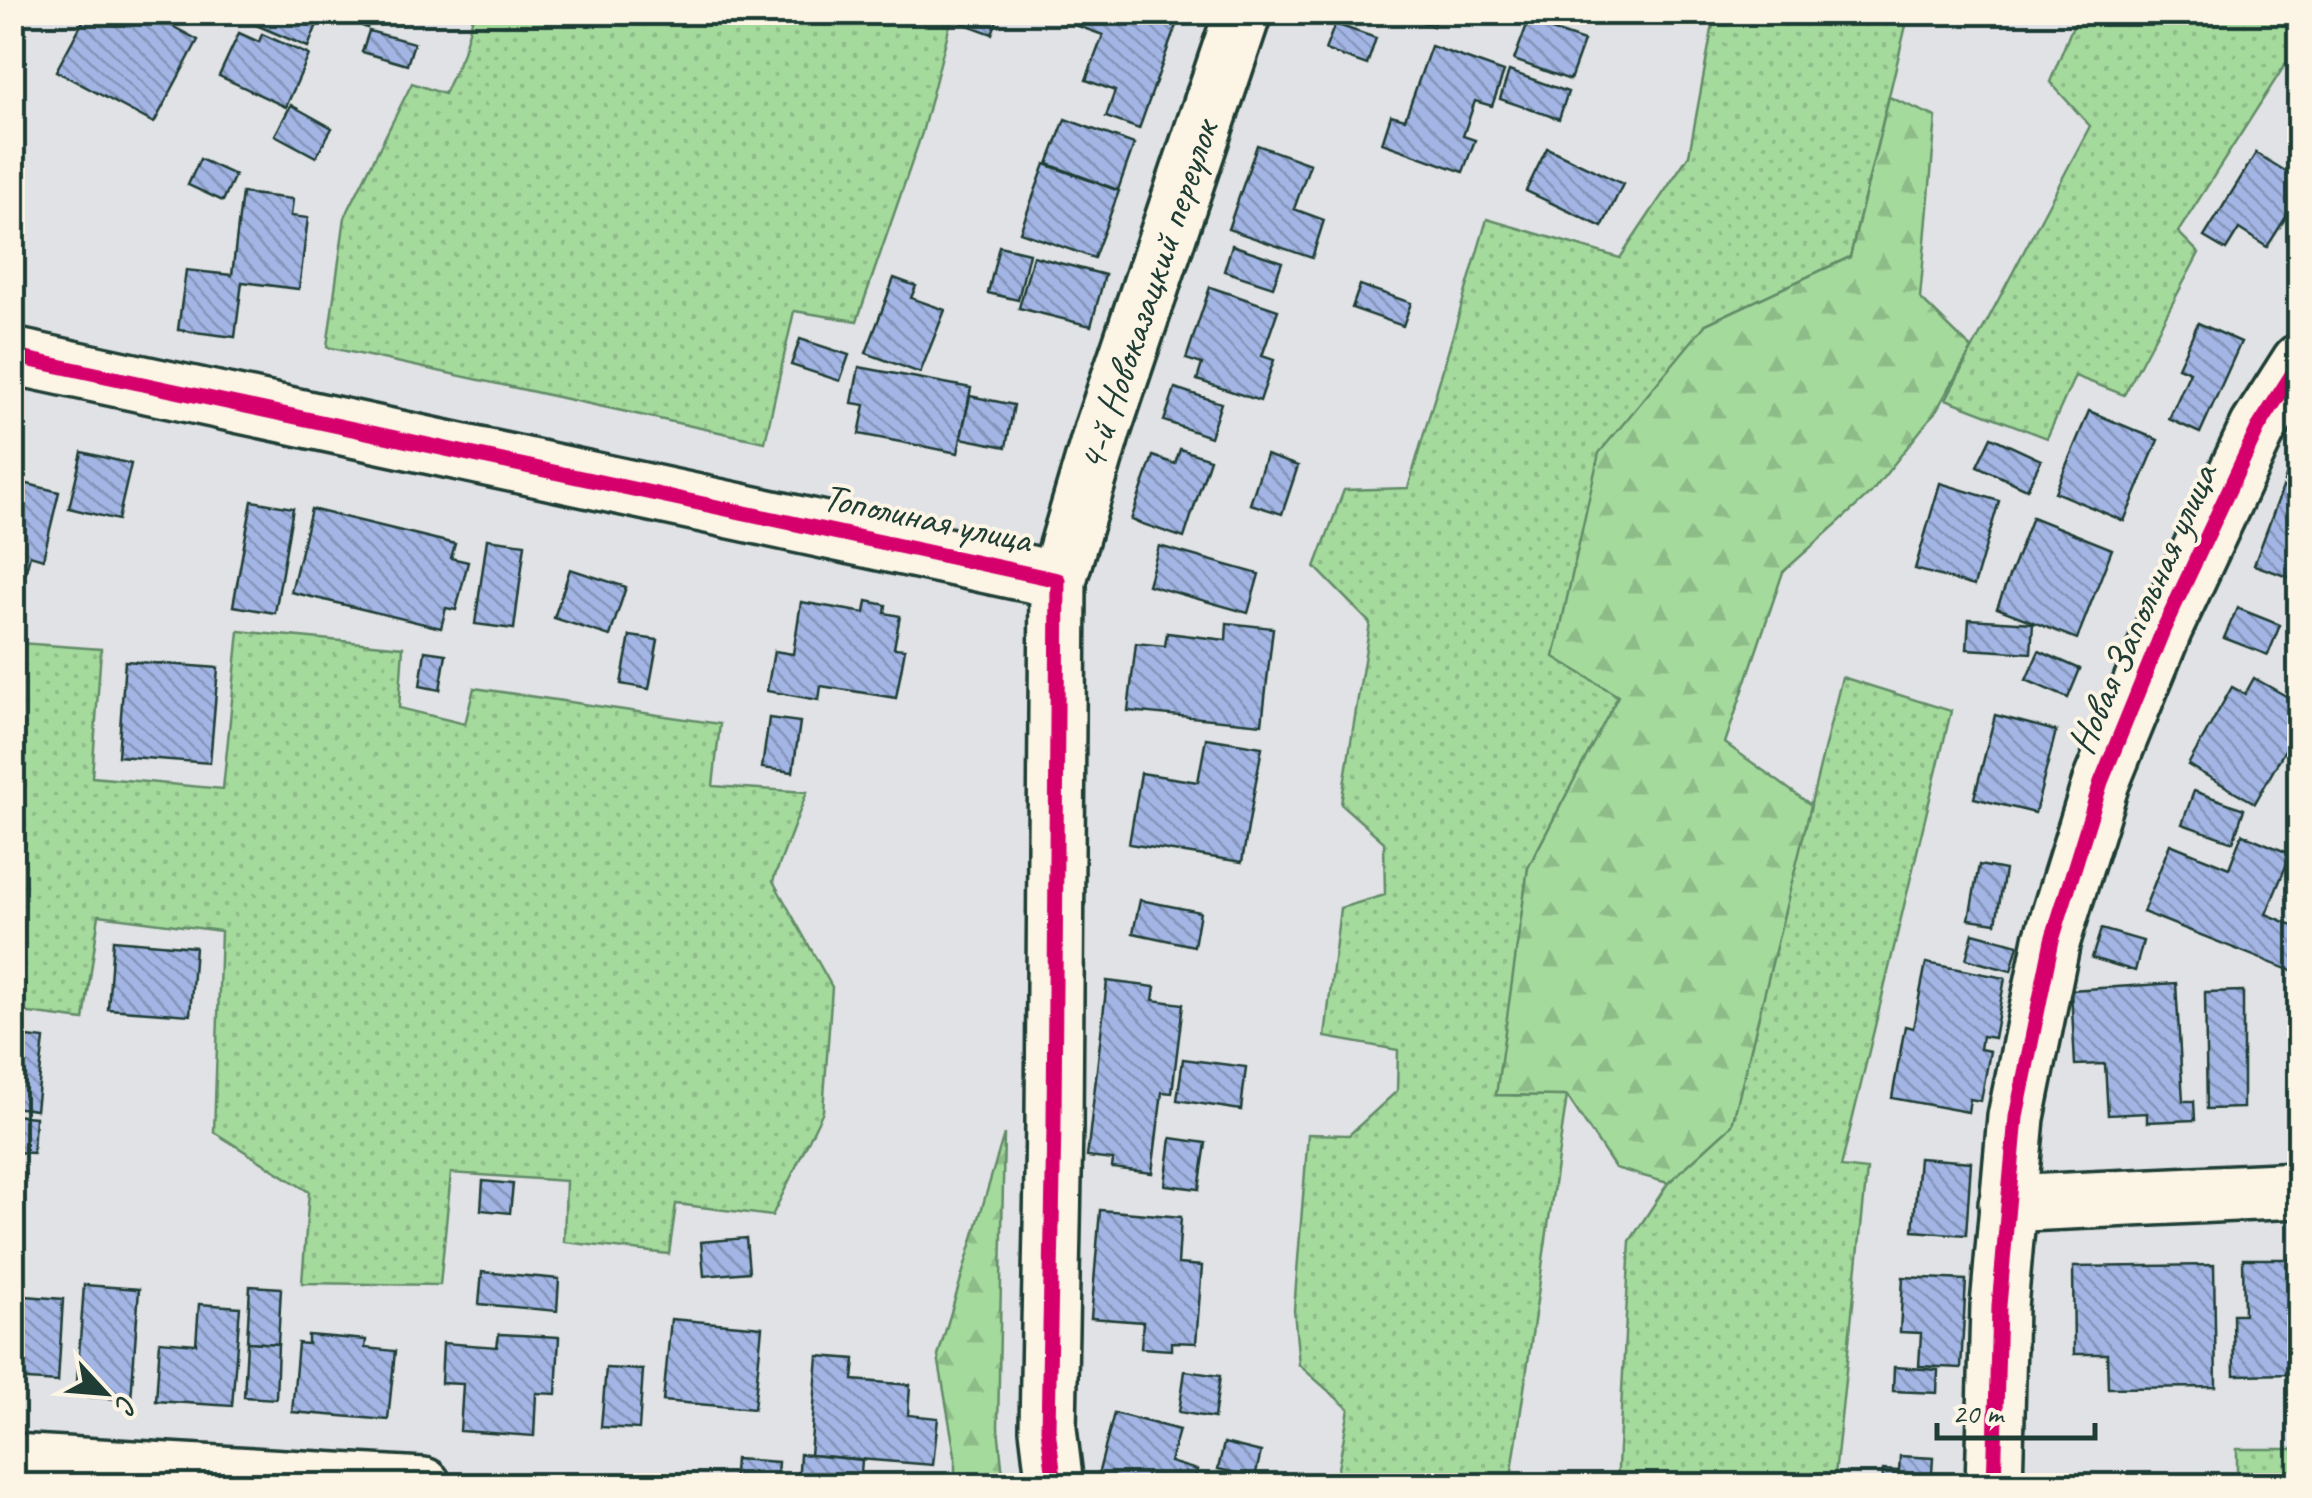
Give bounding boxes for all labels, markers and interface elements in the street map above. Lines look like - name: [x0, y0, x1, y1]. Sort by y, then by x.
- street label: 4-й Новоказацкий переулок: [1067, 111, 1231, 477]
- street label: Новая Запольная улица: [2056, 454, 2229, 762]
- street label: Тополиная улица: [818, 472, 1039, 565]
- north arrow: [55, 1343, 155, 1443]
- scale bar: [1937, 1378, 2094, 1440]
- text: С: [107, 1390, 146, 1421]
- text: 20 m: [1952, 1394, 2005, 1432]

